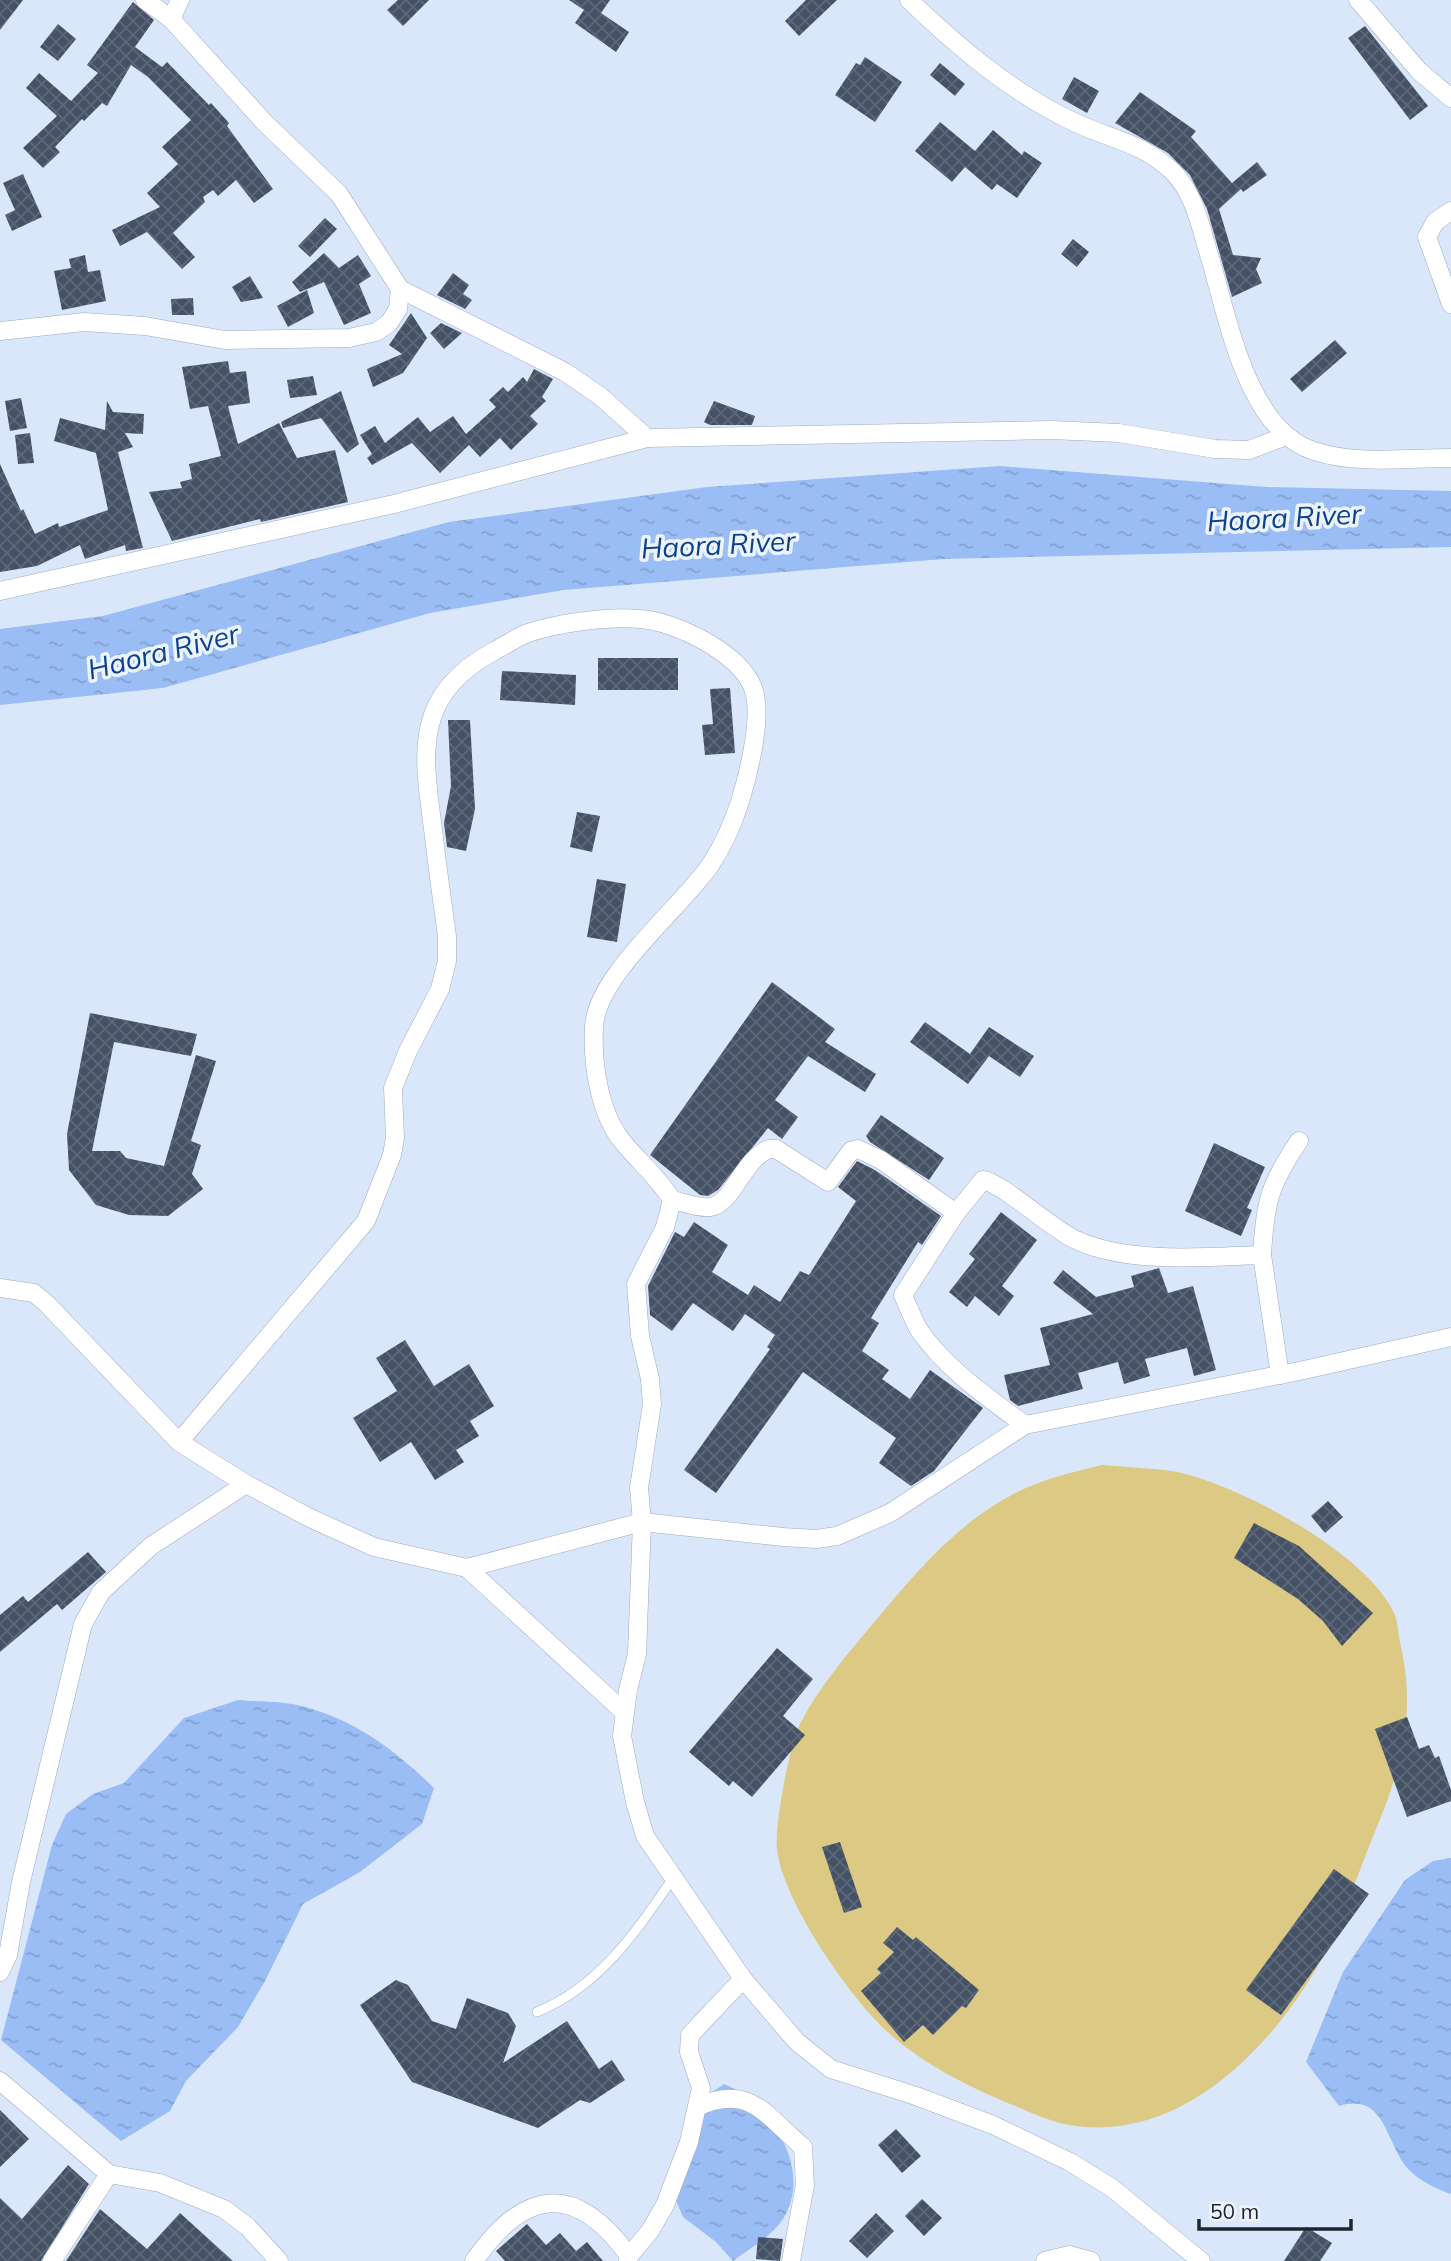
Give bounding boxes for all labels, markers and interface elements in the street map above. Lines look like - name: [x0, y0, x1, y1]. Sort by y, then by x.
- water label: Haora River: [1206, 495, 1364, 539]
- water label: Haora River: [640, 522, 798, 566]
- water label: Haora River: [84, 615, 244, 687]
- scale bar: [1199, 2188, 1351, 2232]
- text: 50 m: [1210, 2198, 1259, 2224]

